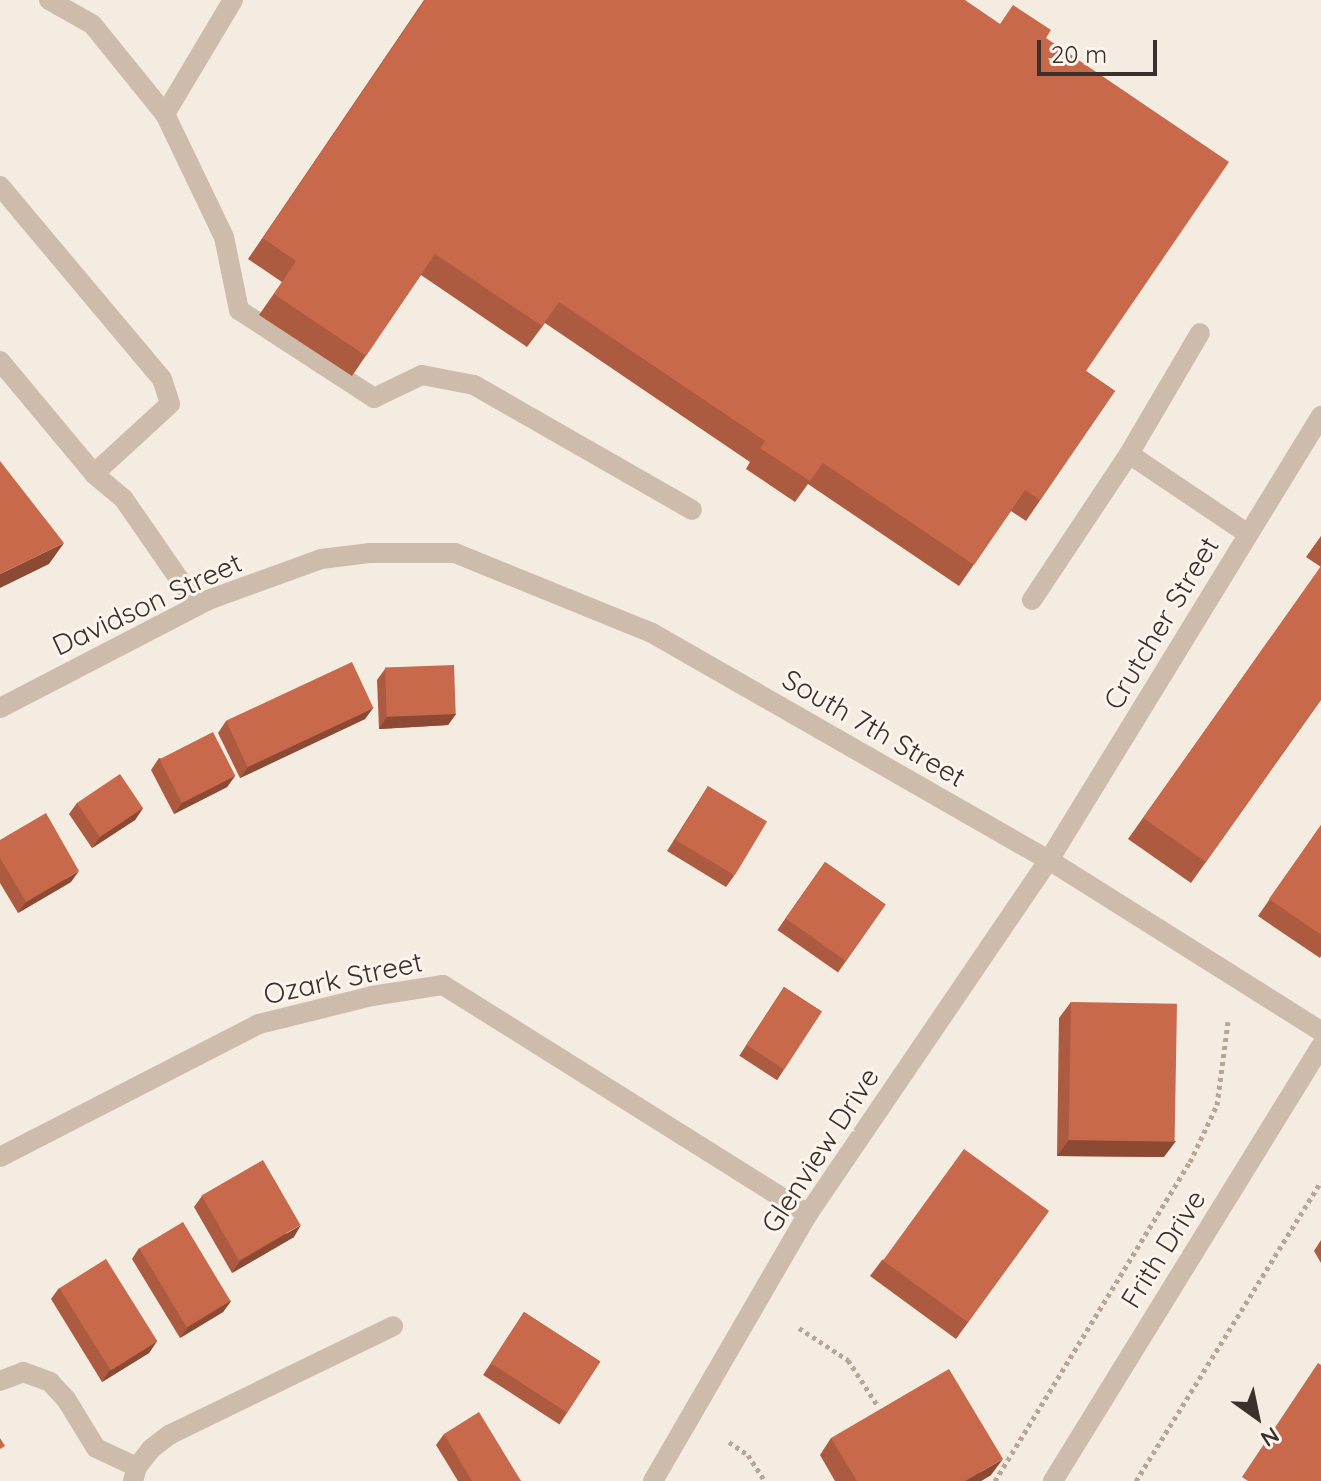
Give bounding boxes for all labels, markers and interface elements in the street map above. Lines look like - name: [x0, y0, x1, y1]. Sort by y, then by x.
- scale bar: [1041, 24, 1161, 74]
- text: 20 m: [1051, 39, 1107, 69]
- street label: Crutcher Street: [1096, 531, 1226, 715]
- street label: Davidson Street: [47, 545, 247, 663]
- street label: South 7th Street: [777, 662, 971, 794]
- street label: Ozark Street: [260, 945, 426, 1011]
- street label: Glenview Drive: [754, 1061, 886, 1239]
- street label: Frith Drive: [1114, 1184, 1212, 1314]
- north arrow: [1217, 1377, 1297, 1457]
- text: N: [1256, 1421, 1284, 1453]

